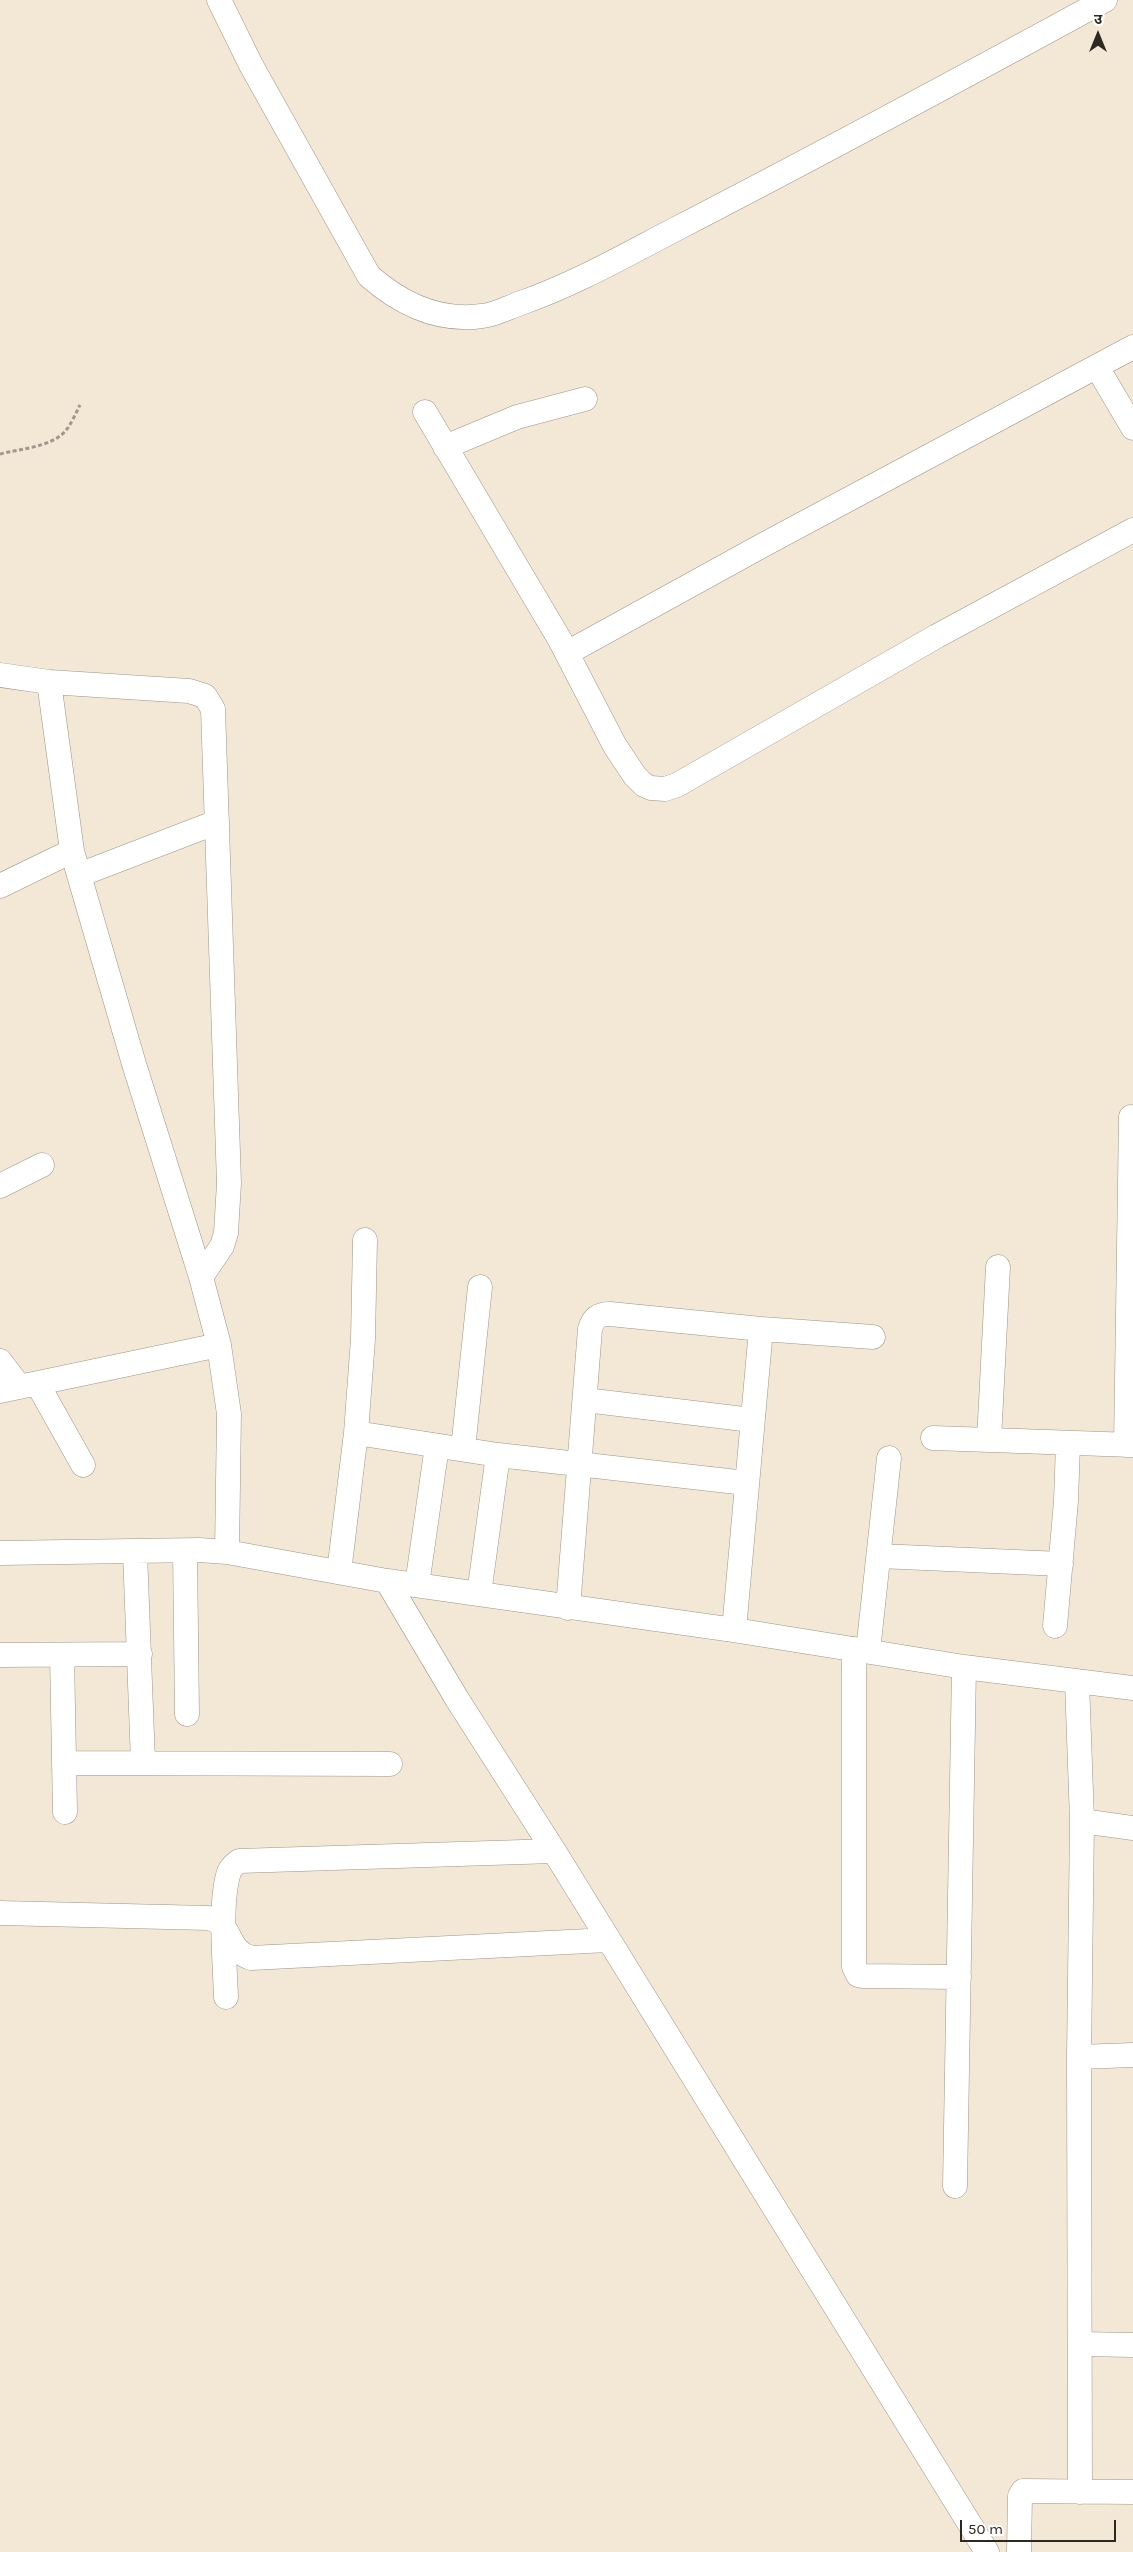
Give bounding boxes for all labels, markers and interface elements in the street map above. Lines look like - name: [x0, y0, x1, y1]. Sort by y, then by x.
- north arrow: [1073, 10, 1123, 60]
- text: उ: [1094, 11, 1102, 28]
- scale bar: [963, 2510, 1119, 2542]
- text: 50 m: [968, 2520, 1003, 2538]

